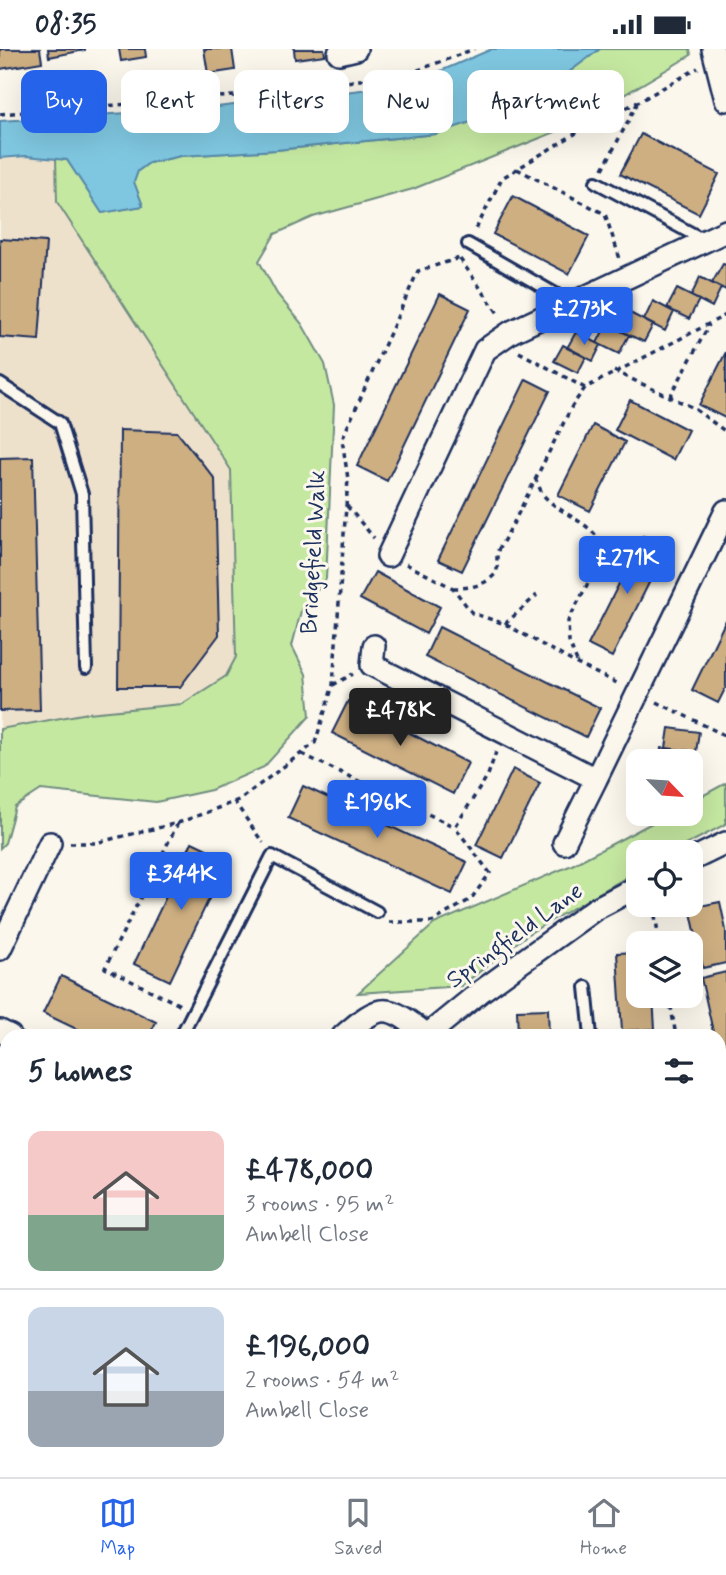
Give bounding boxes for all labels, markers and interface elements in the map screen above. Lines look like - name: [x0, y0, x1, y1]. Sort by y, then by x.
- text: 08:35: [35, 8, 96, 42]
- chip: Buy: [21, 70, 107, 133]
- chip: Rent: [121, 70, 220, 133]
- chip: Filters: [234, 70, 349, 133]
- chip: New: [363, 70, 453, 133]
- chip: Apartment: [467, 70, 624, 133]
- pin: £273K: [535, 287, 633, 347]
- text: £273K: [552, 295, 616, 325]
- street label: Bridgefield Walk: [294, 469, 334, 635]
- pin: £271K: [578, 537, 676, 596]
- text: £271K: [595, 544, 659, 574]
- pin: £478K: [351, 689, 449, 748]
- text: £478K: [365, 696, 435, 726]
- north arrow: [626, 749, 704, 826]
- map controls: [626, 749, 703, 1008]
- pin: £196K: [328, 781, 426, 840]
- text: £196K: [343, 788, 411, 818]
- button: locate: [626, 840, 703, 917]
- pin: £344K: [132, 853, 230, 912]
- text: £344K: [146, 860, 216, 890]
- street label: Springfield Lane: [441, 876, 591, 998]
- button: layers: [626, 931, 703, 1008]
- text: 5 homes: [28, 1052, 133, 1091]
- icon: filters: [660, 1052, 698, 1090]
- text: £478,000: [245, 1151, 373, 1190]
- icon: home: [84, 1159, 168, 1243]
- text: 3 rooms · 95 m²: [245, 1190, 394, 1220]
- text: Ambell Close: [245, 1220, 369, 1250]
- text: £196,000: [245, 1327, 370, 1366]
- icon: home: [84, 1335, 168, 1419]
- text: 2 rooms · 54 m²: [245, 1366, 399, 1396]
- text: Ambell Close: [245, 1396, 369, 1426]
- tab: Map: [99, 1494, 137, 1561]
- tab: Saved: [334, 1494, 382, 1561]
- tab: Home: [580, 1494, 627, 1561]

